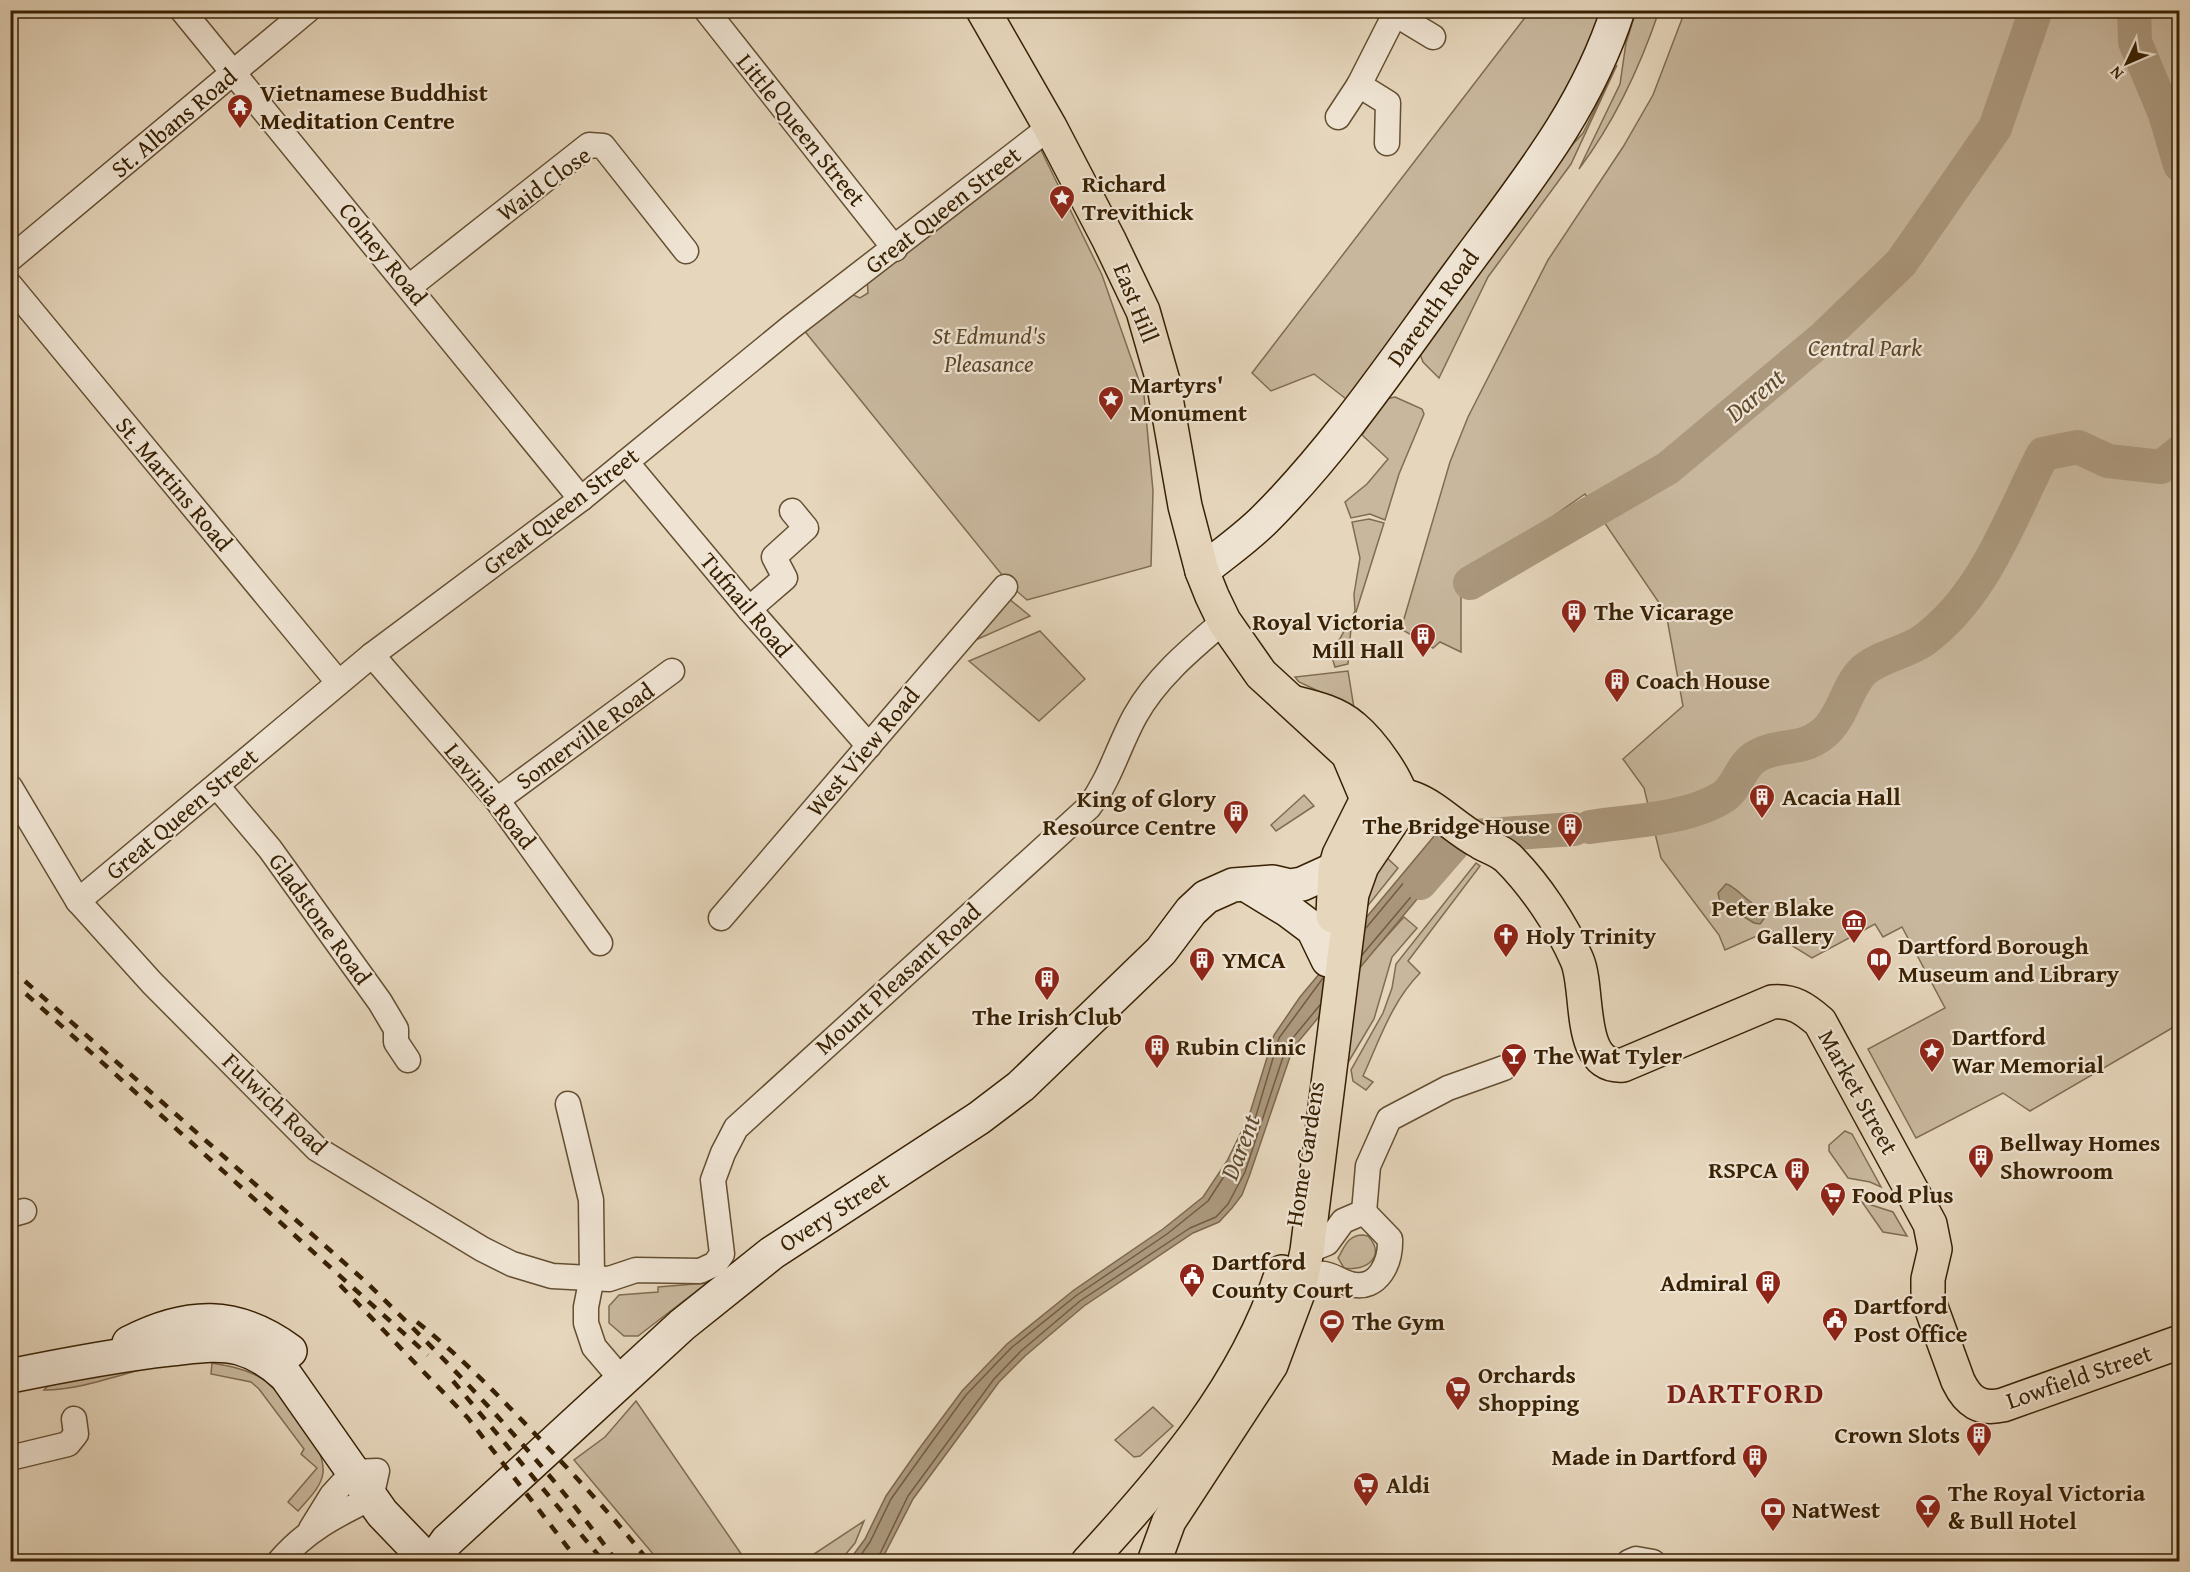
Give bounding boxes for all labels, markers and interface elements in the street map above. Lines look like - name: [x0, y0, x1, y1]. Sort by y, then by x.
- north arrow: [2097, 33, 2157, 93]
- street label: Little Queen Street: [729, 46, 875, 214]
- street label: St. Albans Road: [103, 59, 244, 186]
- text: N: [2104, 61, 2129, 86]
- place label: Vietnamese Buddhist Meditation Centre: [260, 75, 488, 138]
- temple icon: Vietnamese Buddhist Meditation Centre: [225, 92, 255, 130]
- street label: Great Queen Street: [857, 137, 1029, 282]
- street label: Waid Close: [490, 138, 598, 230]
- place label: Richard Trevithick: [1082, 166, 1194, 229]
- place icon: Richard Trevithick: [1047, 183, 1077, 221]
- street label: Colney Road: [331, 194, 436, 313]
- street label: Darenth Road: [1378, 242, 1487, 374]
- street label: East Hill: [1105, 258, 1168, 348]
- park label: St Edmund's Pleasance: [932, 318, 1046, 381]
- park label: Central Park: [1808, 330, 1922, 365]
- water label: Darent: [1716, 358, 1794, 432]
- place label: Martyrs' Monument: [1130, 367, 1247, 430]
- place icon: Martyrs' Monument: [1096, 384, 1126, 422]
- street label: St. Martins Road: [108, 409, 241, 559]
- street label: Great Queen Street: [475, 438, 647, 583]
- street label: Tufnail Road: [692, 544, 801, 665]
- place label: The Vicarage: [1594, 594, 1734, 629]
- building icon: The Vicarage: [1559, 597, 1589, 635]
- place label: Royal Victoria Mill Hall: [1252, 604, 1405, 667]
- building icon: Royal Victoria Mill Hall: [1408, 621, 1438, 659]
- place label: Coach House: [1636, 663, 1770, 698]
- building icon: Coach House: [1602, 666, 1632, 704]
- street label: Somerville Road: [508, 673, 661, 798]
- street label: West View Road: [798, 679, 928, 824]
- street label: Lavinia Road: [436, 735, 545, 857]
- street label: Great Queen Street: [98, 739, 266, 888]
- place label: Acacia Hall: [1782, 779, 1901, 814]
- place label: King of Glory Resource Centre: [1043, 781, 1217, 844]
- building icon: Acacia Hall: [1747, 782, 1777, 820]
- building icon: King of Glory Resource Centre: [1221, 798, 1251, 836]
- place label: The Bridge House: [1363, 808, 1550, 843]
- building icon: The Bridge House: [1555, 811, 1585, 849]
- street label: Gladstone Road: [261, 846, 380, 992]
- place label: Peter Blake Gallery: [1712, 890, 1835, 953]
- street label: Mount Pleasant Road: [807, 894, 989, 1063]
- museum icon: Peter Blake Gallery: [1839, 907, 1869, 945]
- place label: Holy Trinity: [1526, 918, 1657, 953]
- church icon: Holy Trinity: [1491, 921, 1521, 959]
- place label: Dartford Borough Museum and Library: [1898, 928, 2120, 991]
- place label: YMCA: [1222, 942, 1286, 977]
- building icon: YMCA: [1187, 945, 1217, 983]
- library icon: Dartford Borough Museum and Library: [1864, 945, 1894, 983]
- building icon: The Irish Club: [1032, 964, 1062, 1002]
- place label: The Irish Club: [972, 999, 1122, 1034]
- place label: Dartford War Memorial: [1952, 1019, 2105, 1082]
- street label: Market Street: [1810, 1023, 1908, 1161]
- place label: Rubin Clinic: [1176, 1029, 1306, 1064]
- building icon: Rubin Clinic: [1142, 1032, 1172, 1070]
- place icon: Dartford War Memorial: [1917, 1036, 1947, 1074]
- place label: The Wat Tyler: [1534, 1038, 1682, 1073]
- bar icon: The Wat Tyler: [1499, 1041, 1529, 1079]
- street label: Fulwich Road: [215, 1044, 336, 1163]
- street label: Home Gardens: [1276, 1079, 1333, 1229]
- water label: Darent: [1209, 1108, 1270, 1186]
- place label: Bellway Homes Showroom: [2000, 1125, 2160, 1188]
- building icon: Bellway Homes Showroom: [1966, 1142, 1996, 1180]
- place label: RSPCA: [1708, 1152, 1779, 1187]
- building icon: RSPCA: [1782, 1155, 1812, 1193]
- street label: Overy Street: [772, 1163, 896, 1260]
- place label: Food Plus: [1852, 1177, 1954, 1212]
- supermarket icon: Food Plus: [1818, 1180, 1848, 1218]
- place label: Dartford County Court: [1212, 1244, 1353, 1307]
- public building icon: Dartford County Court: [1177, 1261, 1207, 1299]
- place label: Admiral: [1660, 1265, 1749, 1300]
- building icon: Admiral: [1753, 1268, 1783, 1306]
- place label: Dartford Post Office: [1854, 1288, 1968, 1351]
- place label: The Gym: [1352, 1304, 1445, 1339]
- public building icon: Dartford Post Office: [1820, 1305, 1850, 1343]
- sports icon: The Gym: [1317, 1307, 1347, 1345]
- street label: Lowfield Street: [2001, 1335, 2157, 1418]
- place label: Orchards Shopping: [1478, 1357, 1579, 1420]
- district label: DARTFORD: [1667, 1370, 1825, 1414]
- supermarket icon: Orchards Shopping: [1443, 1374, 1473, 1412]
- place label: Crown Slots: [1834, 1417, 1960, 1452]
- building icon: Crown Slots: [1964, 1420, 1994, 1458]
- place label: Made in Dartford: [1552, 1439, 1736, 1474]
- building icon: Made in Dartford: [1740, 1442, 1770, 1480]
- place label: Aldi: [1386, 1467, 1430, 1502]
- supermarket icon: Aldi: [1351, 1470, 1381, 1508]
- place label: The Royal Victoria & Bull Hotel: [1948, 1475, 2146, 1538]
- place label: NatWest: [1792, 1492, 1880, 1527]
- bar icon: The Royal Victoria & Bull Hotel: [1913, 1492, 1943, 1530]
- bank icon: NatWest: [1758, 1495, 1788, 1533]

